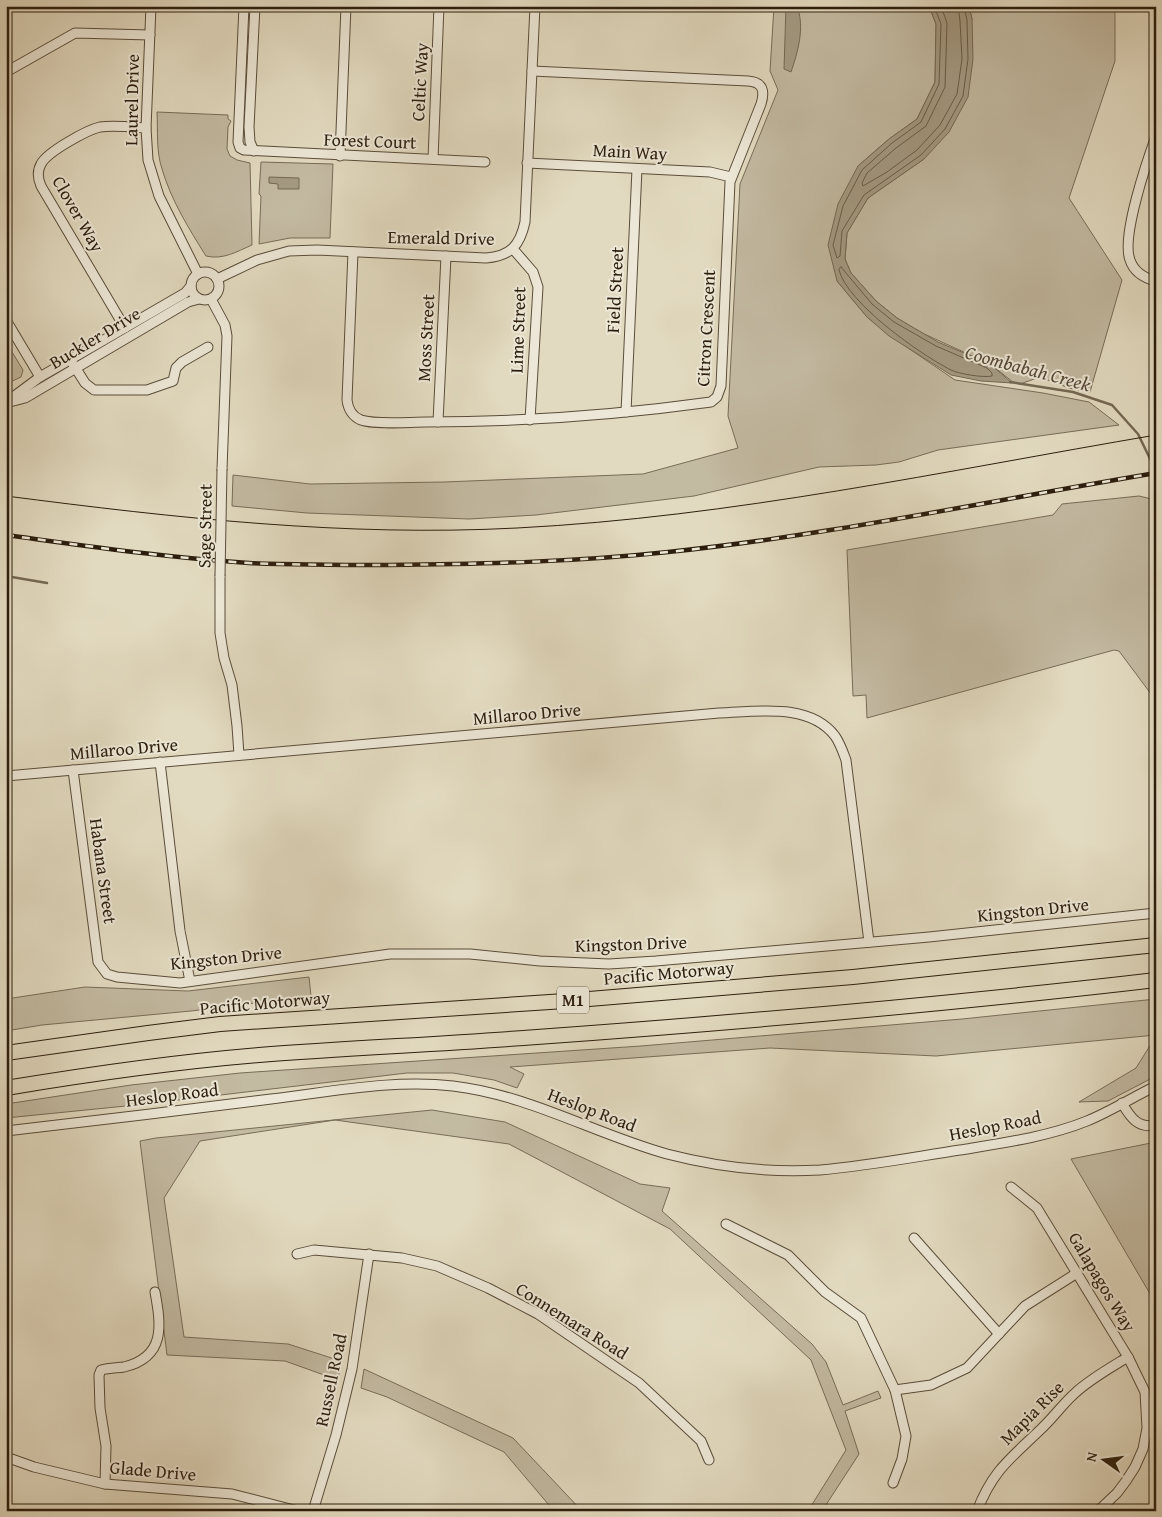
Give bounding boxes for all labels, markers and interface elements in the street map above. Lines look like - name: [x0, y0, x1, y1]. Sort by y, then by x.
- street label: Celtic Way: [404, 42, 435, 122]
- street label: Laurel Drive: [117, 54, 146, 146]
- street label: Forest Court: [323, 125, 418, 156]
- street label: Main Way: [592, 136, 668, 167]
- street label: Clover Way: [46, 171, 111, 257]
- street label: Emerald Drive: [387, 223, 495, 252]
- street label: Field Street: [599, 245, 630, 334]
- street label: Citron Crescent: [689, 268, 722, 387]
- street label: Lime Street: [502, 286, 533, 374]
- street label: Moss Street: [410, 293, 441, 382]
- street label: Buckler Drive: [44, 300, 145, 375]
- water label: Coombabah Creek: [962, 338, 1094, 398]
- street label: Sage Street: [190, 483, 219, 568]
- street label: Millaroo Drive: [472, 695, 582, 732]
- street label: Millaroo Drive: [69, 730, 179, 767]
- street label: Habana Street: [83, 816, 124, 926]
- street label: Kingston Drive: [976, 890, 1090, 929]
- street label: Kingston Drive: [575, 928, 687, 959]
- street label: Kingston Drive: [169, 938, 283, 977]
- street label: Pacific Motorway: [603, 953, 735, 992]
- street label: Pacific Motorway: [199, 983, 331, 1022]
- road number: M1: [557, 986, 589, 1014]
- street label: Heslop Road: [124, 1075, 220, 1114]
- street label: Heslop Road: [544, 1080, 641, 1139]
- street label: Heslop Road: [947, 1103, 1044, 1148]
- street label: Galapagos Way: [1062, 1227, 1143, 1337]
- street label: Connemara Road: [511, 1275, 634, 1366]
- street label: Russell Road: [307, 1330, 354, 1429]
- street label: Mapia Rise: [993, 1374, 1070, 1451]
- north arrow: [1080, 1434, 1130, 1484]
- text: N: [1081, 1449, 1102, 1464]
- street label: Glade Drive: [109, 1453, 197, 1488]

